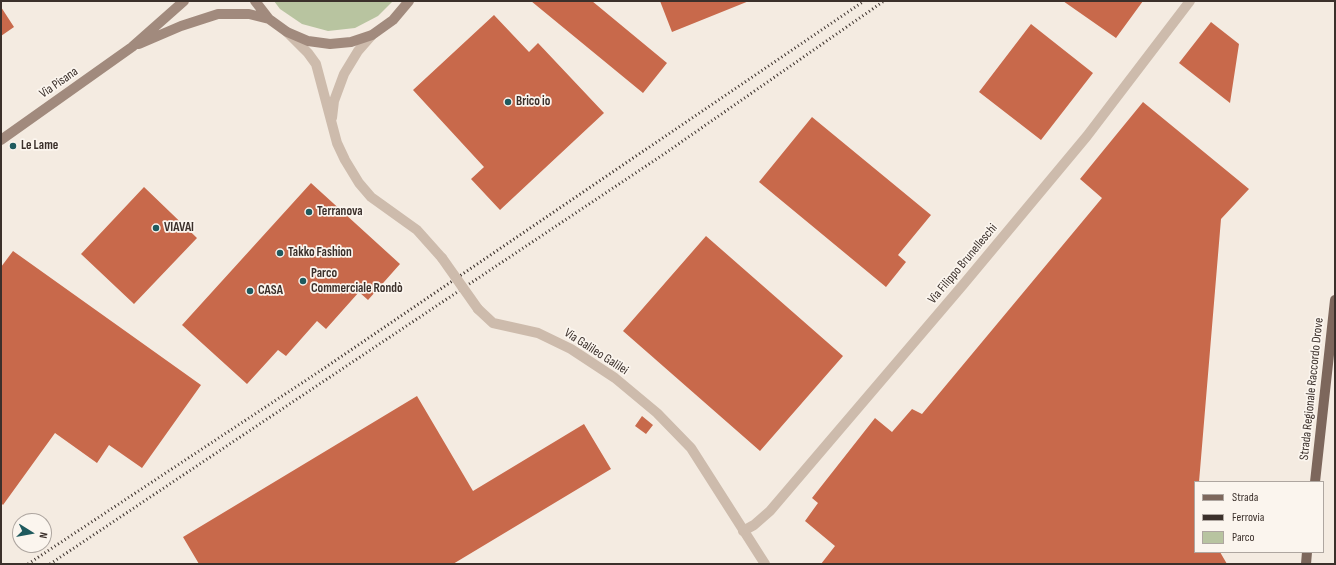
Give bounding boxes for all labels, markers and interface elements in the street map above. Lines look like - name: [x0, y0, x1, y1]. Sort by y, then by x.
- street label: Via Pisana: [37, 64, 81, 102]
- place label: Brico io: [516, 94, 550, 110]
- marker: Brico io: [503, 97, 513, 107]
- place label: Le Lame: [21, 138, 58, 154]
- marker: Le Lame: [8, 141, 18, 151]
- place label: Terranova: [317, 204, 363, 220]
- marker: Terranova: [304, 207, 314, 217]
- place label: VIAVAI: [164, 220, 194, 236]
- street label: Via Filippo Brunelleschi: [925, 221, 1001, 307]
- marker: VIAVAI: [151, 223, 161, 233]
- place label: Takko Fashion: [288, 245, 352, 261]
- marker: Takko Fashion: [275, 248, 285, 258]
- place label: Parco Commerciale Rondò: [311, 266, 403, 297]
- marker: Parco Commerciale Rondò: [298, 276, 308, 286]
- place label: CASA: [258, 283, 283, 299]
- marker: CASA: [245, 286, 255, 296]
- street label: Strada Regionale Raccordo Drove: [1297, 317, 1327, 461]
- street label: Via Galileo Galilei: [561, 325, 631, 379]
- legend: [1194, 481, 1324, 553]
- text: Strada: [1232, 490, 1258, 505]
- text: Ferrovia: [1232, 510, 1264, 525]
- north arrow: [12, 513, 52, 553]
- text: Parco: [1232, 530, 1255, 545]
- text: N: [36, 531, 50, 539]

